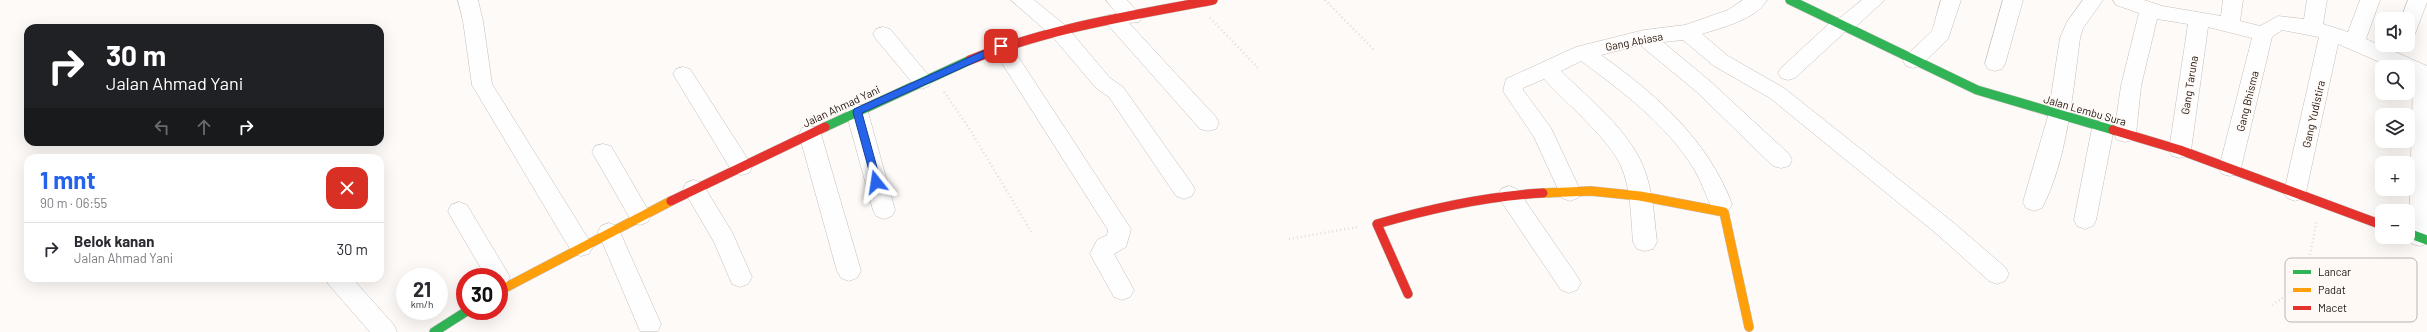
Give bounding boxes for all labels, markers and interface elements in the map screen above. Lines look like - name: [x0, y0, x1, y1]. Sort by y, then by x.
- map controls: [2375, 12, 2415, 244]
- button: sound: [2375, 12, 2415, 52]
- pin: [984, 29, 1018, 63]
- street label: Gang Abiasa: [1604, 29, 1664, 53]
- icon: arrive: [990, 35, 1012, 57]
- text: 30 m: [106, 38, 166, 72]
- icon: right: [40, 40, 92, 92]
- street label: Gang Taruna: [2178, 55, 2200, 115]
- button: search: [2375, 60, 2415, 100]
- street label: Gang Bhisma: [2233, 69, 2261, 133]
- text: Jalan Ahmad Yani: [106, 72, 243, 94]
- street label: Gang Yudistira: [2299, 79, 2327, 149]
- street label: Jalan Ahmad Yani: [800, 82, 882, 130]
- street label: Jalan Lembu Sura: [2042, 92, 2128, 128]
- button: layers: [2375, 108, 2415, 148]
- icon: left: [151, 116, 173, 138]
- icon: ahead: [193, 116, 215, 138]
- icon: right: [235, 116, 257, 138]
- button: +: [2375, 156, 2415, 196]
- position arrow: [855, 161, 897, 203]
- text: 1 mnt: [40, 165, 96, 194]
- button: close: [326, 167, 368, 209]
- text: 90 m · 06:55: [40, 195, 107, 211]
- button: −: [2375, 204, 2415, 244]
- text: Belok kanan: [74, 232, 154, 250]
- icon: right: [40, 238, 62, 260]
- text: 30 m: [336, 240, 368, 258]
- text: Jalan Ahmad Yani: [74, 250, 173, 266]
- legend: [2285, 258, 2417, 322]
- text: Lancar: [2318, 265, 2351, 278]
- speed limit sign: 30: [456, 268, 508, 320]
- text: 21: [413, 277, 431, 301]
- text: Padat: [2318, 283, 2346, 296]
- text: km/h: [411, 298, 433, 310]
- text: Macet: [2318, 301, 2347, 314]

